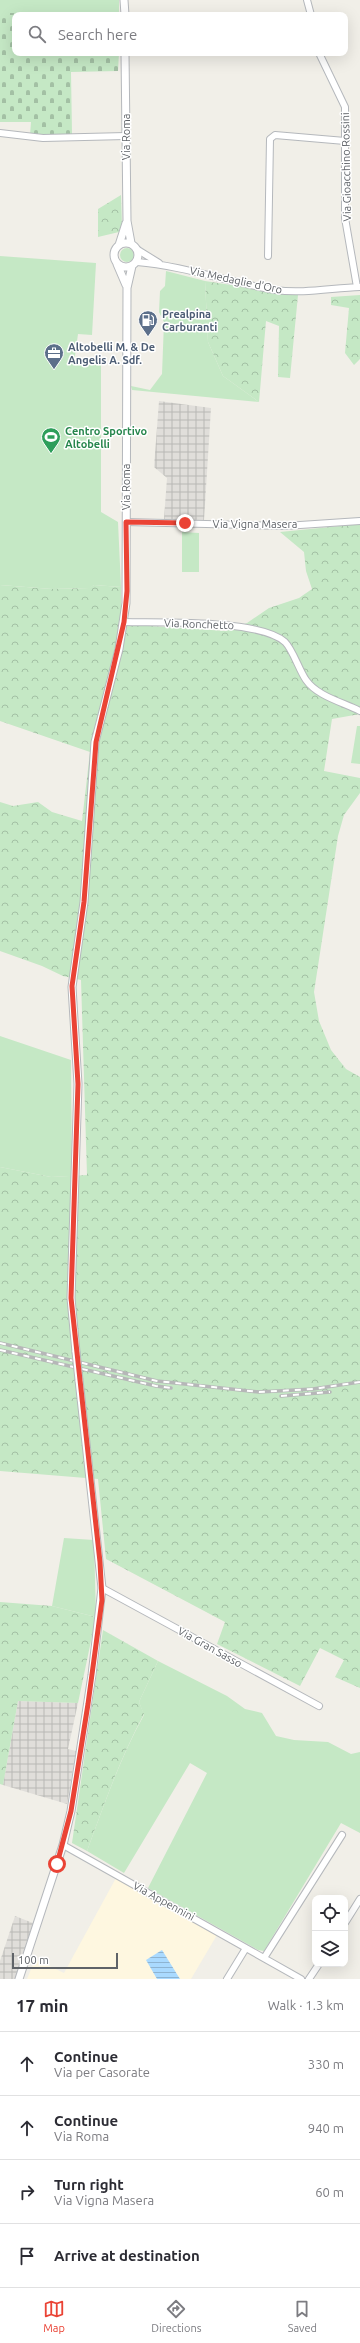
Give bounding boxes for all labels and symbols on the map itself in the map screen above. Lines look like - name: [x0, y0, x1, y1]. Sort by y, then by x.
- street label: Via Gioacchino Rossini: [339, 112, 353, 222]
- street label: Via Roma: [120, 114, 132, 160]
- street label: Via Medaglie d'Oro: [189, 264, 283, 296]
- place label: Prealpina Carburanti: [162, 308, 217, 333]
- fuel station icon: Prealpina Carburanti: [137, 309, 159, 337]
- place label: Altobelli M. & De Angelis A. Sdf.: [68, 341, 155, 366]
- office icon: Altobelli M. & De Angelis A. Sdf.: [43, 342, 65, 370]
- place label: Centro Sportivo Altobelli: [65, 425, 148, 450]
- sports icon: Centro Sportivo Altobelli: [40, 426, 62, 454]
- street label: Via Roma: [120, 464, 132, 510]
- route end: [176, 514, 194, 532]
- street label: Via Vigna Masera: [213, 518, 297, 530]
- street label: Via Ronchetto: [164, 617, 234, 631]
- street label: Via Gran Sasso: [176, 1624, 244, 1670]
- route start: [48, 1855, 66, 1873]
- street label: Via Appennini: [131, 1879, 197, 1923]
- scale bar: [12, 1951, 118, 1970]

